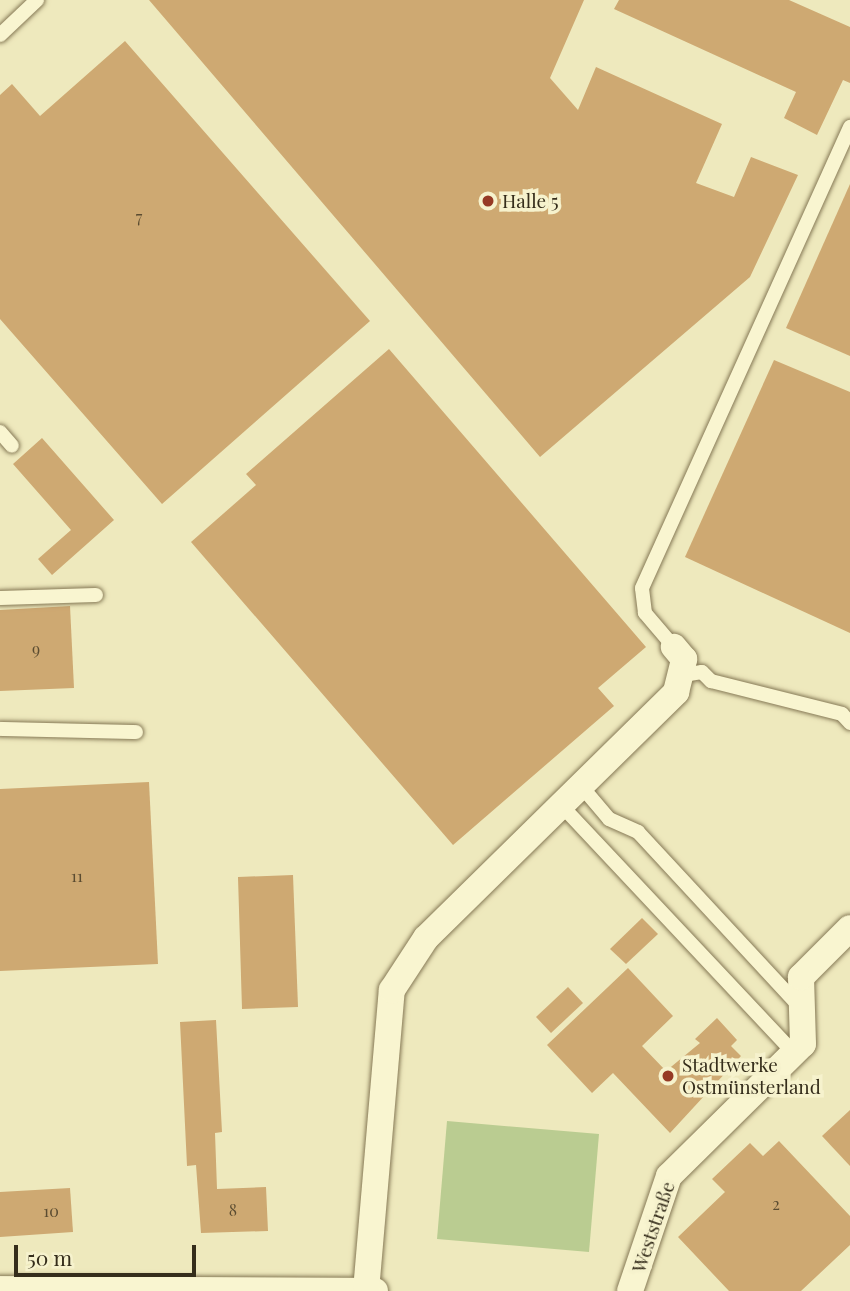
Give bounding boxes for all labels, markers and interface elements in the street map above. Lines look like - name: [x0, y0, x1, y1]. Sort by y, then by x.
- place label: Halle 5: [502, 190, 559, 212]
- marker: Halle 5: [480, 193, 496, 209]
- house number: 7: [136, 207, 142, 227]
- house number: 9: [32, 639, 40, 659]
- house number: 11: [71, 866, 83, 886]
- place label: Stadtwerke Ostmünsterland: [682, 1054, 821, 1098]
- marker: Stadtwerke Ostmünsterland: [660, 1068, 676, 1084]
- street label: Weststraße: [627, 1179, 679, 1275]
- house number: 2: [772, 1194, 780, 1214]
- house number: 8: [229, 1200, 237, 1220]
- house number: 10: [43, 1201, 59, 1221]
- scale bar: [18, 1232, 200, 1276]
- text: 50 m: [27, 1243, 72, 1271]

